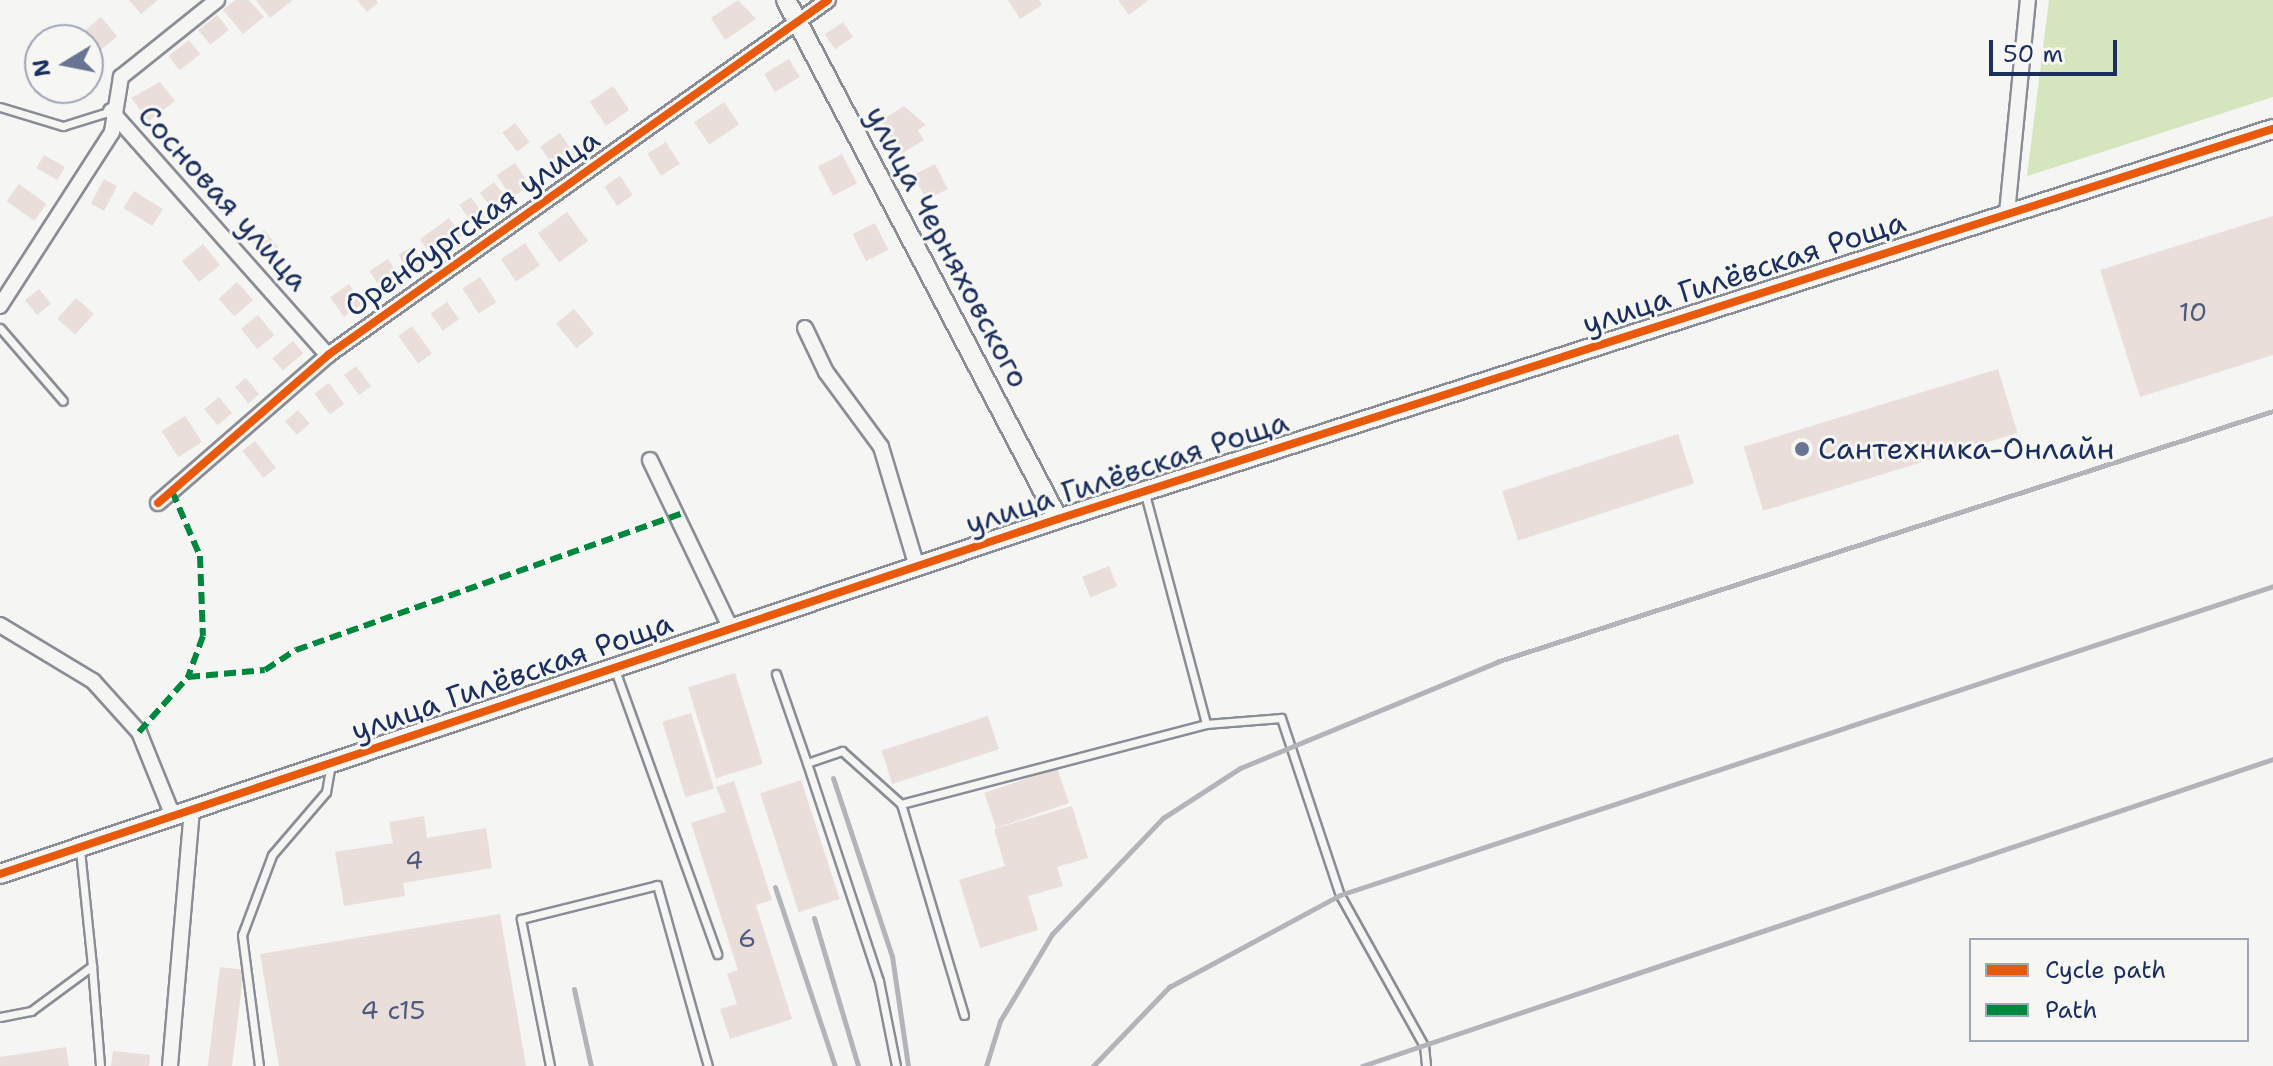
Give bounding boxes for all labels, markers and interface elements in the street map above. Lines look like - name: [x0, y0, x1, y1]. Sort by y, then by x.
- north arrow: [24, 24, 104, 104]
- scale bar: [1993, 24, 2121, 74]
- text: 50 m: [2003, 38, 2063, 70]
- text: N: [26, 57, 58, 79]
- street label: Сосновая улица: [130, 98, 316, 298]
- street label: улица Черняховского: [857, 100, 1037, 394]
- street label: Оренбургская улица: [338, 121, 606, 325]
- street label: улица Гилёвская Роща: [1578, 204, 1910, 342]
- house number: 10: [2179, 296, 2207, 328]
- street label: улица Гилёвская Роща: [961, 404, 1293, 542]
- place label: Сантехника-Онлайн: [1818, 431, 2114, 467]
- marker: Сантехника-Онлайн: [1793, 440, 1811, 458]
- street label: улица Гилёвская Роща: [347, 605, 677, 749]
- house number: 4: [405, 844, 423, 876]
- house number: 6: [738, 922, 756, 954]
- legend: [1969, 938, 2249, 1042]
- text: Cycle path: [2045, 954, 2166, 986]
- house number: 4 с15: [361, 994, 425, 1026]
- text: Path: [2045, 994, 2097, 1026]

